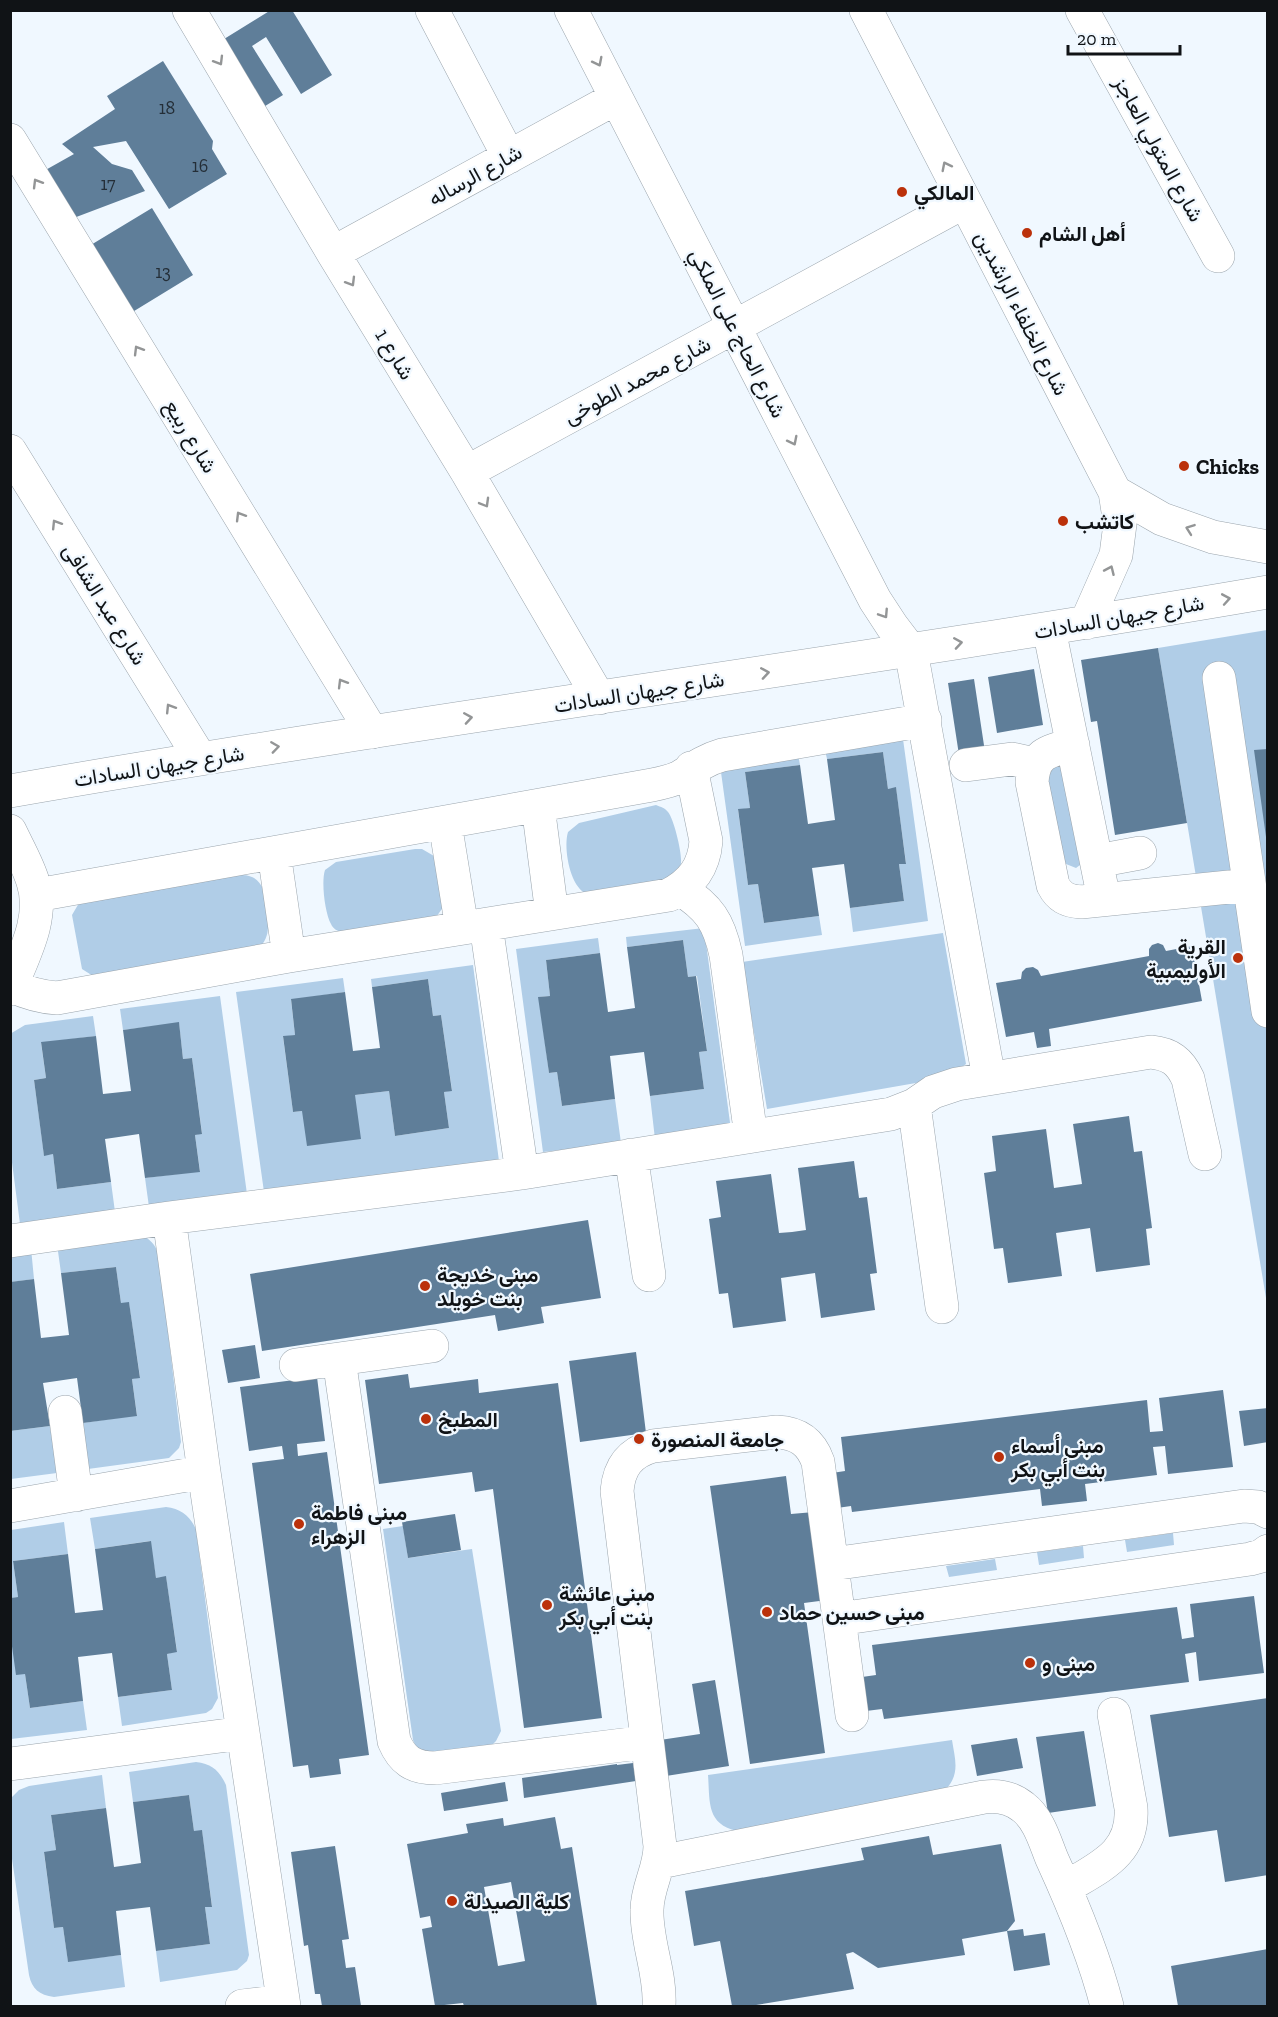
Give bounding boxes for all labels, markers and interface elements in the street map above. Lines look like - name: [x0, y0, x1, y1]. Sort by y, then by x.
- scale bar: [1068, 18, 1180, 56]
- text: 20 m: [1077, 28, 1117, 50]
- one-way arrow: [211, 55, 223, 65]
- one-way arrow: [591, 56, 602, 67]
- street label: شارع المتولي العاجز: [1104, 71, 1209, 228]
- house number: 18: [159, 97, 175, 119]
- street label: شارع الرساله: [424, 139, 527, 213]
- house number: 16: [192, 155, 208, 177]
- one-way arrow: [941, 161, 953, 172]
- house number: 17: [100, 173, 116, 195]
- one-way arrow: [32, 179, 44, 189]
- place label: المالكي: [914, 180, 974, 210]
- marker: المالكي: [895, 185, 909, 199]
- place label: أهل الشام: [1039, 221, 1126, 248]
- marker: أهل الشام: [1020, 226, 1034, 240]
- street label: شارع الخلفاء الراشدين: [968, 227, 1074, 400]
- street label: شارع الحاج على الملكي: [680, 244, 791, 424]
- house number: 13: [155, 261, 171, 283]
- one-way arrow: [344, 276, 356, 286]
- street label: شارع 1: [368, 324, 420, 385]
- street label: شارع محمد الطوخى: [559, 331, 716, 431]
- one-way arrow: [134, 346, 146, 356]
- street label: شارع ربيع: [158, 395, 223, 478]
- one-way arrow: [786, 435, 797, 446]
- place label: Chicks: [1196, 454, 1260, 479]
- marker: Chicks: [1177, 459, 1191, 473]
- one-way arrow: [478, 497, 489, 507]
- place label: كاتشب: [1075, 509, 1134, 534]
- one-way arrow: [236, 512, 248, 522]
- marker: كاتشب: [1056, 514, 1070, 528]
- one-way arrow: [52, 520, 64, 530]
- one-way arrow: [1185, 524, 1196, 537]
- street label: شارع عبد الشافى: [56, 539, 152, 670]
- one-way arrow: [1102, 565, 1114, 576]
- street label: شارع جيهان السادات: [1032, 590, 1206, 646]
- one-way arrow: [1221, 593, 1231, 606]
- one-way arrow: [876, 608, 888, 618]
- one-way arrow: [953, 638, 962, 650]
- street label: شارع جيهان السادات: [552, 666, 726, 720]
- one-way arrow: [760, 667, 769, 679]
- one-way arrow: [337, 679, 349, 689]
- one-way arrow: [165, 704, 177, 714]
- one-way arrow: [463, 712, 473, 725]
- street label: شارع جيهان السادات: [72, 740, 246, 794]
- one-way arrow: [271, 741, 280, 753]
- place label: القرية الأوليمبية: [1146, 934, 1226, 984]
- marker: القرية الأوليمبية: [1231, 951, 1245, 965]
- place label: مبنى خديجة بنت خويلد: [437, 1262, 538, 1312]
- marker: مبنى خديجة بنت خويلد: [418, 1279, 432, 1293]
- place label: المطبخ: [438, 1407, 498, 1434]
- marker: المطبخ: [419, 1412, 433, 1426]
- place label: جامعة المنصورة: [651, 1427, 784, 1453]
- marker: جامعة المنصورة: [632, 1432, 646, 1446]
- place label: مبنى أسماء بنت أبي بكر: [1010, 1433, 1105, 1487]
- marker: مبنى أسماء بنت أبي بكر: [992, 1450, 1006, 1464]
- place label: مبنى فاطمة الزهراء: [311, 1500, 407, 1550]
- marker: مبنى فاطمة الزهراء: [292, 1517, 306, 1531]
- place label: مبنى عائشة بنت أبي بكر: [558, 1581, 655, 1635]
- marker: مبنى عائشة بنت أبي بكر: [540, 1598, 554, 1612]
- place label: مبنى حسين حماد: [779, 1600, 925, 1625]
- marker: مبنى حسين حماد: [760, 1605, 774, 1619]
- place label: مبنى و: [1042, 1651, 1095, 1677]
- marker: مبنى و: [1023, 1656, 1037, 1670]
- place label: كلية الصيدلة: [464, 1889, 569, 1914]
- marker: كلية الصيدلة: [445, 1894, 459, 1908]

